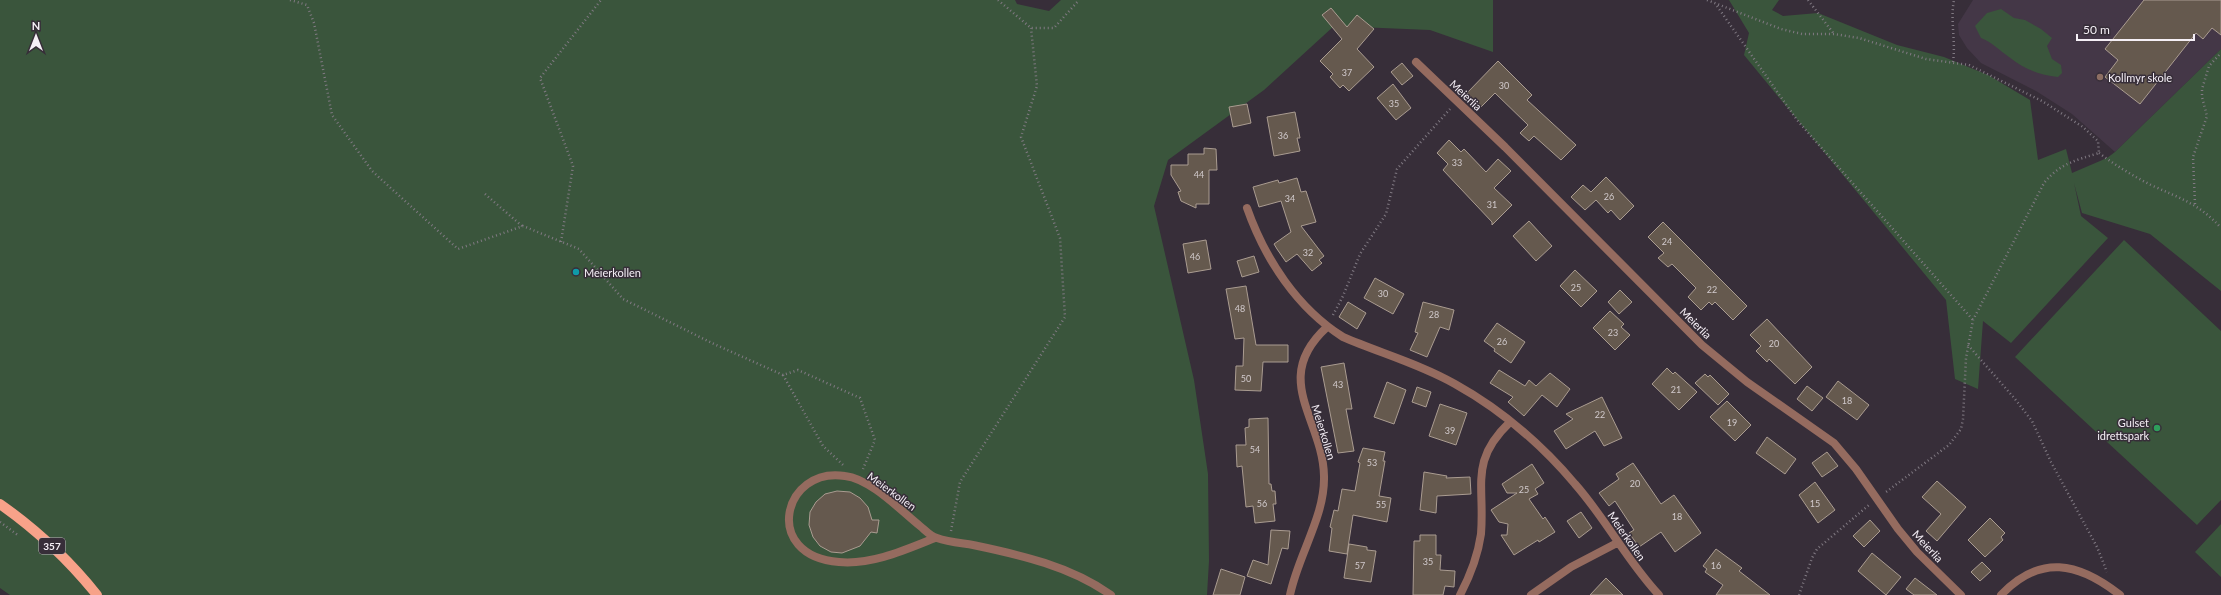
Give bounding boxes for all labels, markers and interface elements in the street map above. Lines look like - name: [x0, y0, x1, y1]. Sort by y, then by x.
- north arrow: [16, 16, 56, 56]
- scale bar: [2077, 16, 2194, 42]
- text: N: [32, 19, 40, 32]
- text: 50 m: [2083, 22, 2110, 37]
- house number: 37: [1342, 67, 1352, 78]
- place label: Kollmyr skole: [2108, 71, 2172, 84]
- marker: Kollmyr skole: [2095, 72, 2105, 82]
- street label: Meierlia: [1447, 77, 1485, 113]
- house number: 30: [1499, 80, 1509, 91]
- house number: 35: [1389, 98, 1399, 109]
- house number: 36: [1278, 130, 1288, 141]
- house number: 33: [1452, 157, 1462, 168]
- house number: 44: [1194, 169, 1204, 180]
- house number: 26: [1604, 191, 1614, 202]
- house number: 34: [1285, 193, 1295, 204]
- house number: 31: [1487, 199, 1497, 210]
- house number: 24: [1662, 236, 1672, 247]
- house number: 32: [1303, 247, 1313, 258]
- house number: 46: [1190, 251, 1200, 262]
- place label: Meierkollen: [584, 266, 641, 279]
- marker: Meierkollen: [571, 267, 581, 277]
- house number: 25: [1571, 282, 1581, 293]
- house number: 22: [1707, 284, 1717, 295]
- house number: 30: [1378, 288, 1388, 299]
- house number: 48: [1235, 303, 1245, 314]
- street label: Meierlia: [1678, 305, 1714, 341]
- house number: 28: [1429, 309, 1439, 320]
- house number: 23: [1608, 327, 1618, 338]
- house number: 26: [1497, 336, 1507, 347]
- house number: 20: [1769, 338, 1779, 349]
- house number: 50: [1241, 373, 1251, 384]
- house number: 43: [1333, 379, 1343, 390]
- house number: 21: [1671, 384, 1681, 395]
- house number: 18: [1842, 395, 1852, 406]
- street label: Meierkollen: [1309, 403, 1339, 461]
- house number: 22: [1595, 409, 1605, 420]
- place label: Gulset idrettspark: [2097, 416, 2149, 442]
- house number: 19: [1727, 417, 1737, 428]
- marker: Gulset idrettspark: [2152, 423, 2162, 433]
- house number: 39: [1445, 425, 1455, 436]
- house number: 54: [1250, 444, 1260, 455]
- house number: 53: [1367, 457, 1377, 468]
- street label: Meierkollen: [865, 469, 919, 513]
- house number: 20: [1630, 478, 1640, 489]
- house number: 25: [1519, 484, 1529, 495]
- house number: 56: [1257, 498, 1267, 509]
- house number: 15: [1810, 498, 1820, 509]
- house number: 55: [1376, 499, 1386, 510]
- street label: Meierkollen: [1605, 509, 1649, 563]
- house number: 18: [1672, 511, 1682, 522]
- street label: Meierlia: [1910, 527, 1946, 565]
- road number: 357: [39, 538, 65, 554]
- house number: 35: [1423, 556, 1433, 567]
- house number: 57: [1355, 560, 1365, 571]
- house number: 16: [1711, 560, 1721, 571]

